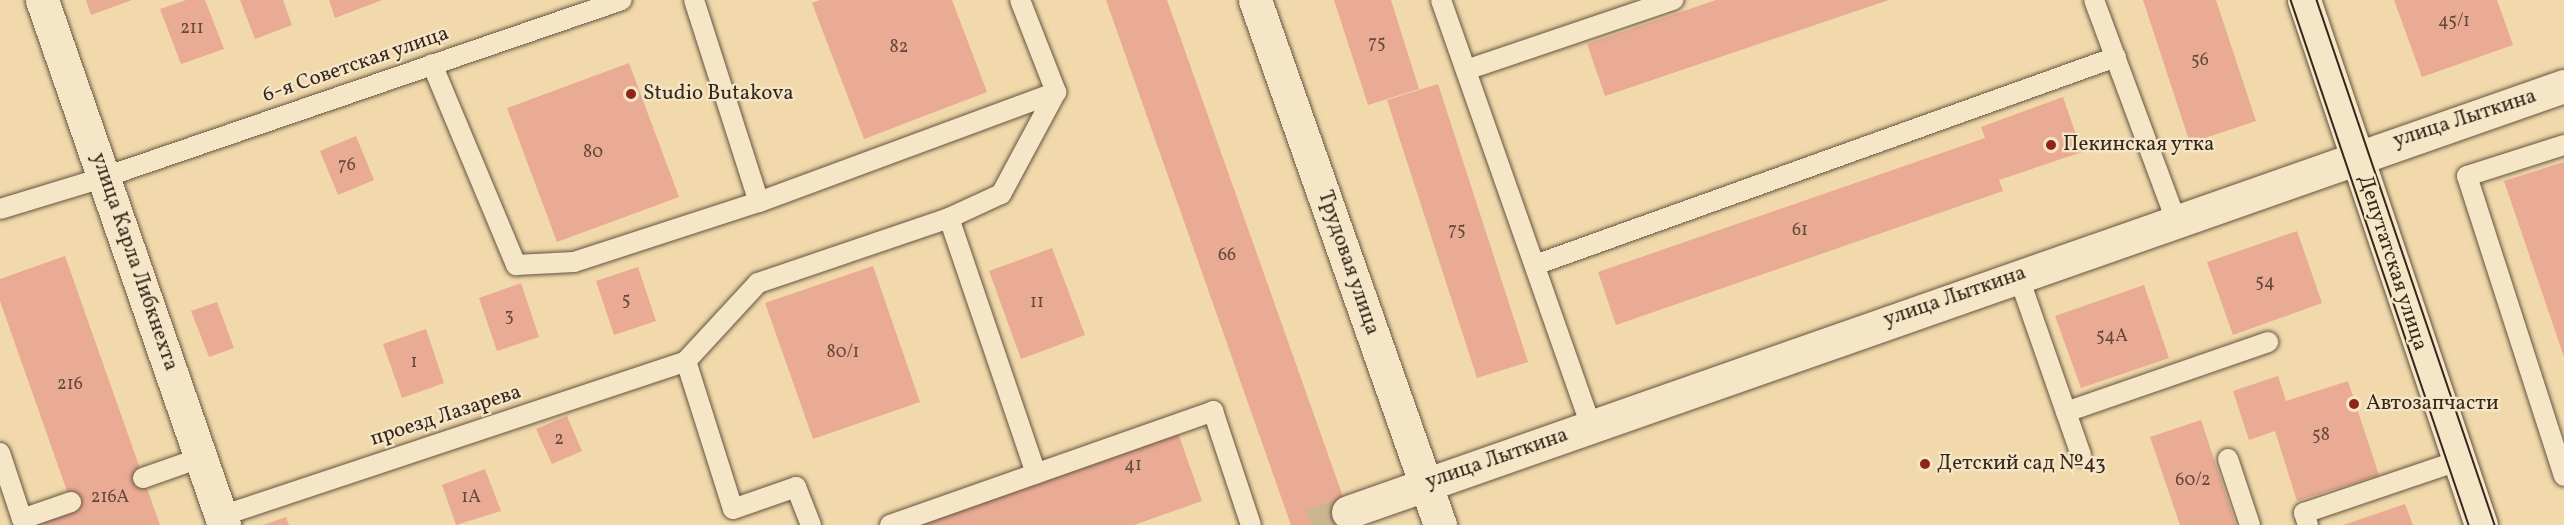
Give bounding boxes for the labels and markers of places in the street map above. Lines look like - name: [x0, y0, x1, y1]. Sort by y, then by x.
- place label: Studio Butakova: [643, 81, 794, 107]
- marker: Studio Butakova: [624, 87, 638, 101]
- place label: Пекинская утка: [2063, 132, 2215, 158]
- marker: Пекинская утка: [2044, 138, 2058, 152]
- place label: Автозапчасти: [2366, 391, 2499, 417]
- marker: Автозапчасти: [2347, 397, 2361, 411]
- place label: Детский сад №43: [1937, 451, 2106, 477]
- marker: Детский сад №43: [1918, 457, 1932, 471]

